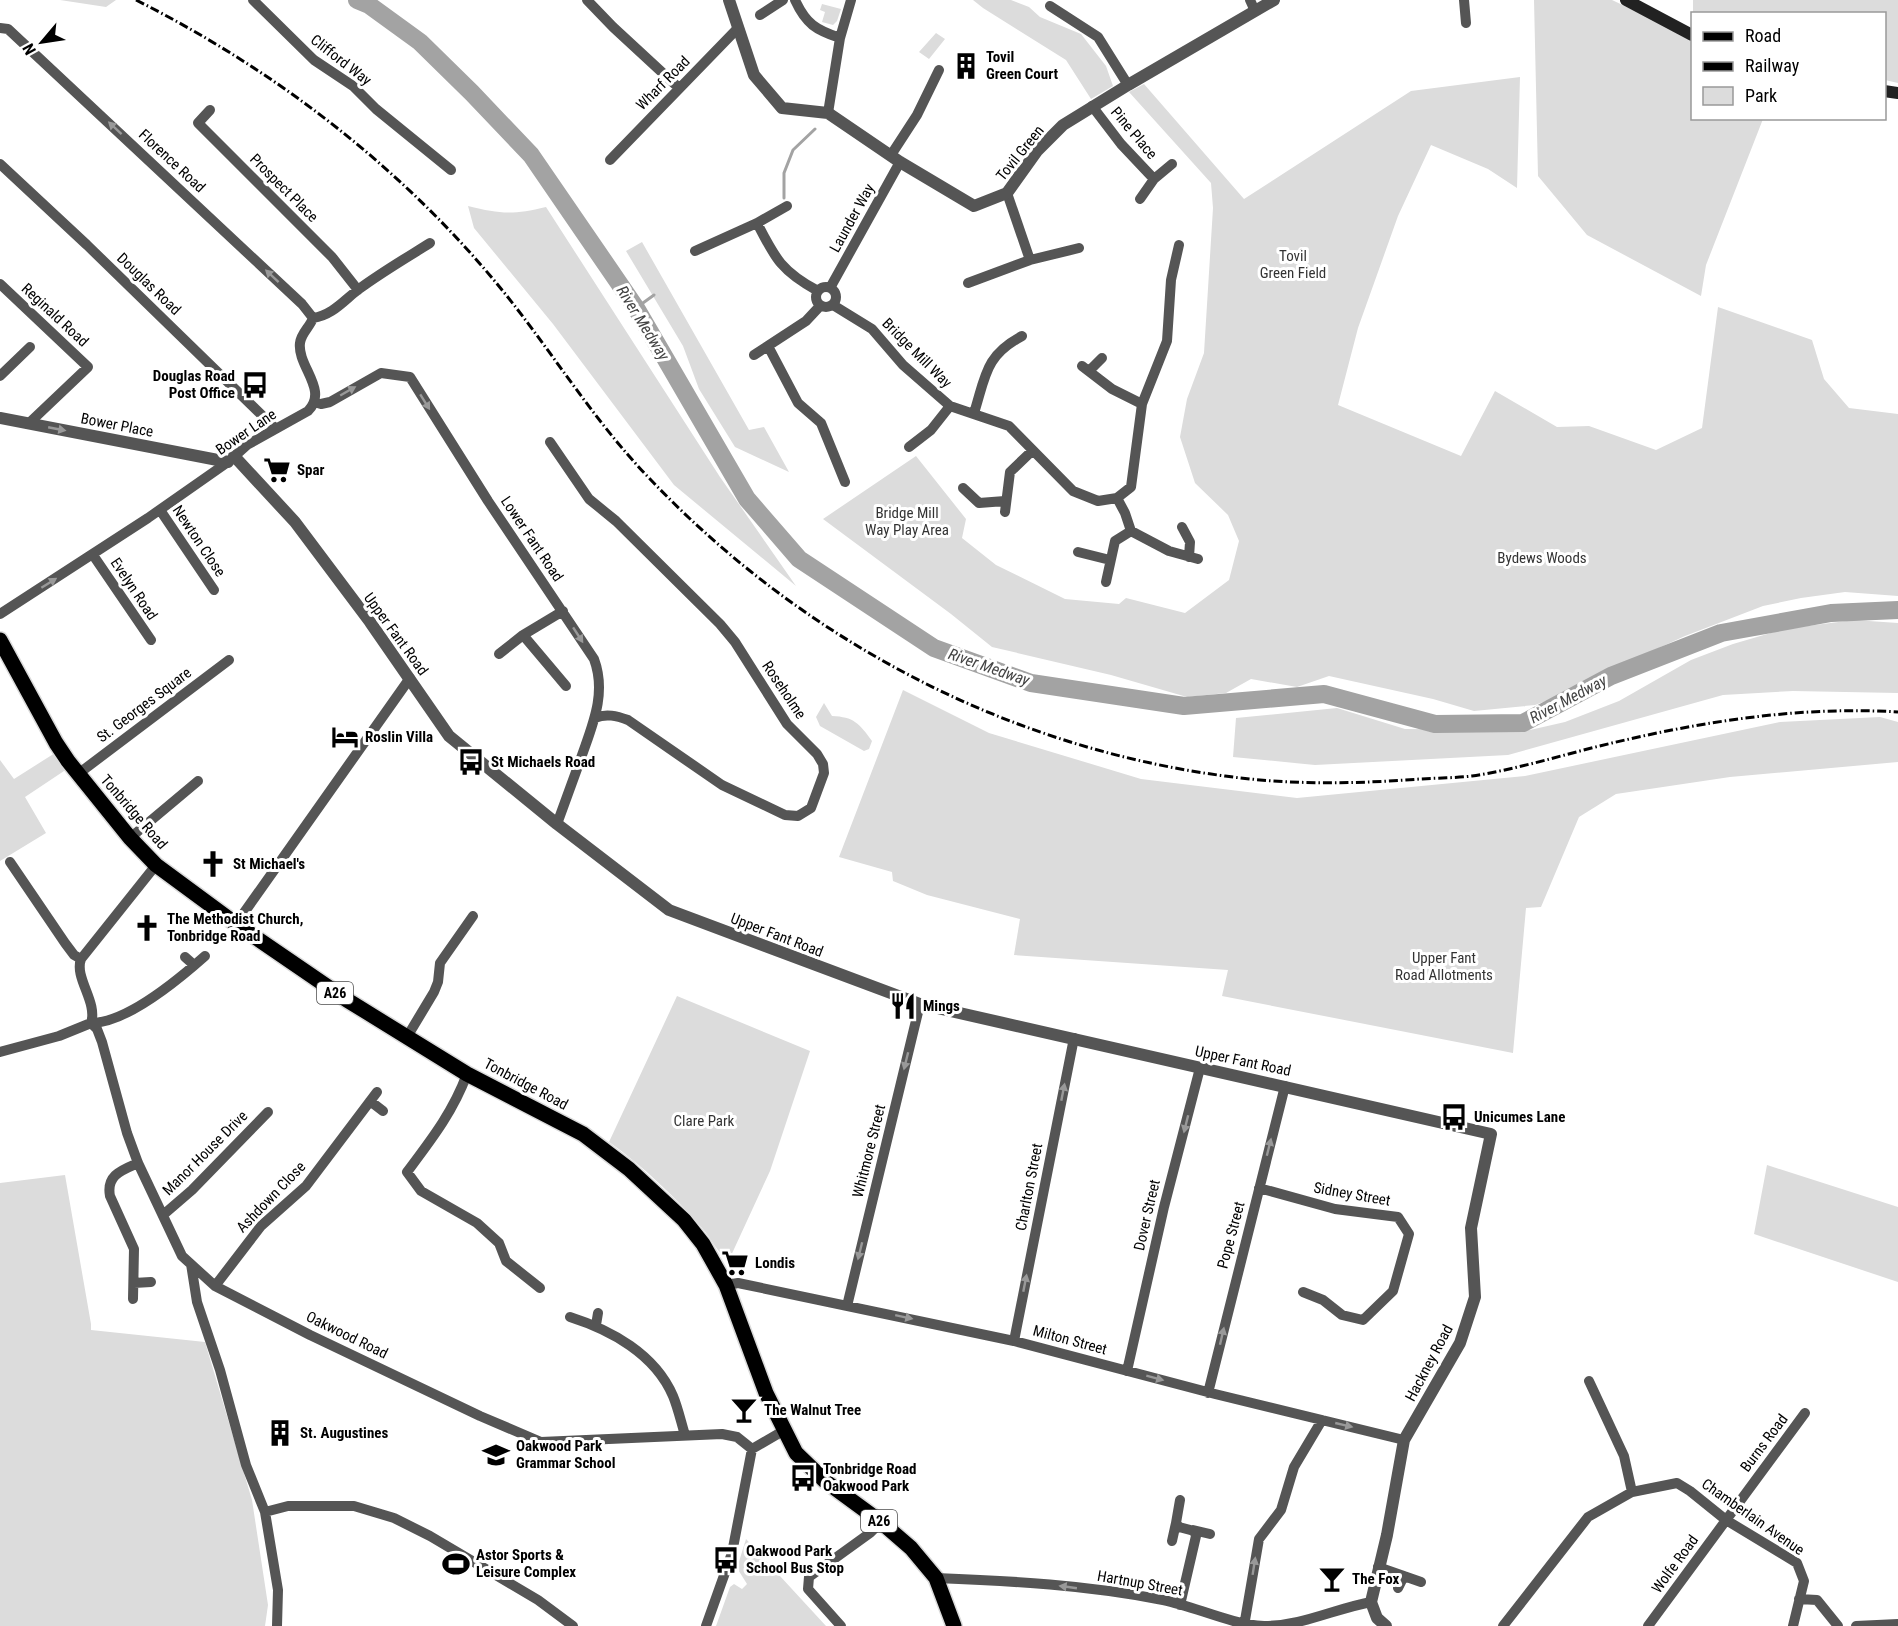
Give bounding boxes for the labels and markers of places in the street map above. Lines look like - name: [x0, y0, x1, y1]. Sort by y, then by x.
- place label: Tovil Green Court: [986, 48, 1059, 83]
- building icon: Tovil Green Court: [951, 51, 981, 81]
- place label: Douglas Road Post Office: [153, 367, 235, 402]
- bus stop icon: Douglas Road Post Office: [240, 370, 270, 400]
- supermarket icon: Spar: [262, 455, 292, 485]
- place label: Spar: [297, 461, 325, 479]
- hotel icon: Roslin Villa: [330, 722, 360, 752]
- place label: Roslin Villa: [365, 728, 433, 746]
- bus stop icon: St Michaels Road: [456, 747, 486, 777]
- place label: St Michaels Road: [491, 753, 595, 771]
- church icon: St Michael's: [198, 849, 228, 879]
- place label: St Michael's: [233, 855, 305, 873]
- place label: The Methodist Church, Tonbridge Road: [167, 910, 303, 945]
- church icon: The Methodist Church, Tonbridge Road: [132, 913, 162, 943]
- restaurant icon: Mings: [888, 991, 918, 1021]
- place label: Mings: [923, 997, 960, 1015]
- bus stop icon: Unicumes Lane: [1439, 1102, 1469, 1132]
- place label: Unicumes Lane: [1474, 1108, 1565, 1126]
- supermarket icon: Londis: [720, 1248, 750, 1278]
- place label: Londis: [755, 1254, 795, 1272]
- bar icon: The Walnut Tree: [729, 1395, 759, 1425]
- place label: The Walnut Tree: [764, 1401, 861, 1419]
- building icon: St. Augustines: [265, 1418, 295, 1448]
- place label: St. Augustines: [300, 1424, 388, 1442]
- place label: Oakwood Park Grammar School: [516, 1437, 615, 1472]
- school or university icon: Oakwood Park Grammar School: [481, 1440, 511, 1470]
- place label: Tonbridge Road Oakwood Park: [823, 1460, 917, 1495]
- bus stop icon: Tonbridge Road Oakwood Park: [788, 1463, 818, 1493]
- place label: Oakwood Park School Bus Stop: [746, 1542, 844, 1577]
- bus stop icon: Oakwood Park School Bus Stop: [711, 1545, 741, 1575]
- place label: Astor Sports & Leisure Complex: [476, 1546, 576, 1581]
- sports icon: Astor Sports & Leisure Complex: [441, 1549, 471, 1579]
- bar icon: The Fox: [1317, 1564, 1347, 1594]
- place label: The Fox: [1352, 1570, 1399, 1588]

